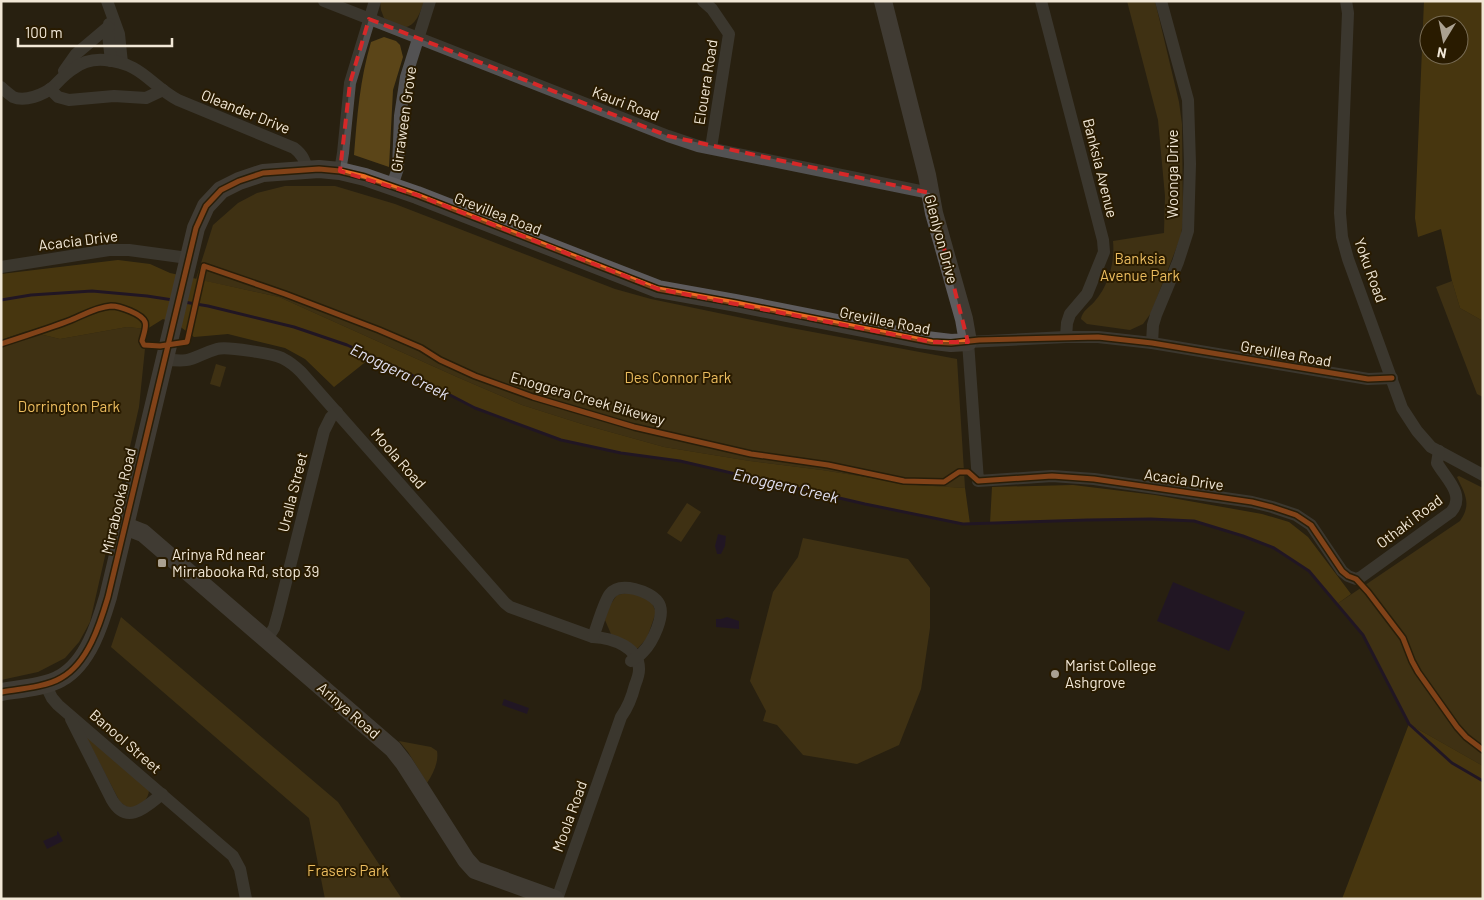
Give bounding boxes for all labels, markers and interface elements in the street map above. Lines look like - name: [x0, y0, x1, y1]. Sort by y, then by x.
- scale bar: [18, 15, 171, 47]
- north arrow: [1419, 15, 1469, 65]
- text: 100 m: [25, 23, 63, 41]
- street label: Elouera Road: [689, 38, 721, 126]
- text: N: [1436, 44, 1448, 62]
- street label: Girraween Grove: [387, 65, 419, 173]
- street label: Kauri Road: [590, 82, 662, 124]
- street label: Oleander Drive: [199, 85, 293, 137]
- street label: Banksia Avenue: [1080, 116, 1122, 220]
- street label: Woonga Drive: [1163, 130, 1181, 218]
- street label: Grevillea Road: [452, 188, 544, 238]
- street label: Glenlyon Drive: [921, 192, 963, 286]
- street label: Acacia Drive: [37, 226, 119, 254]
- street label: Yoku Road: [1351, 235, 1391, 305]
- park label: Banksia Avenue Park: [1100, 249, 1181, 284]
- street label: Grevillea Road: [838, 302, 932, 338]
- street label: Grevillea Road: [1239, 336, 1333, 370]
- water label: Enoggera Creek: [348, 339, 453, 403]
- street label: Enoggera Creek Bikeway: [509, 367, 667, 429]
- park label: Des Connor Park: [625, 368, 732, 386]
- park label: Dorrington Park: [18, 397, 121, 415]
- street label: Moola Road: [368, 424, 430, 492]
- street label: Mirrabooka Road: [97, 446, 139, 556]
- street label: Uralla Street: [273, 450, 311, 534]
- water label: Enoggera Creek: [732, 464, 841, 506]
- street label: Acacia Drive: [1143, 465, 1225, 493]
- street label: Othaki Road: [1372, 490, 1446, 552]
- place label: Arinya Rd near Mirrabooka Rd, stop 39: [172, 545, 319, 580]
- marker: Arinya Rd near Mirrabooka Rd, stop 39: [156, 557, 168, 569]
- place label: Marist College Ashgrove: [1065, 656, 1157, 691]
- marker: Marist College Ashgrove: [1049, 668, 1061, 680]
- street label: Arinya Road: [314, 678, 384, 742]
- street label: Banool Street: [87, 705, 165, 777]
- street label: Moola Road: [548, 778, 590, 854]
- park label: Frasers Park: [307, 861, 389, 879]

